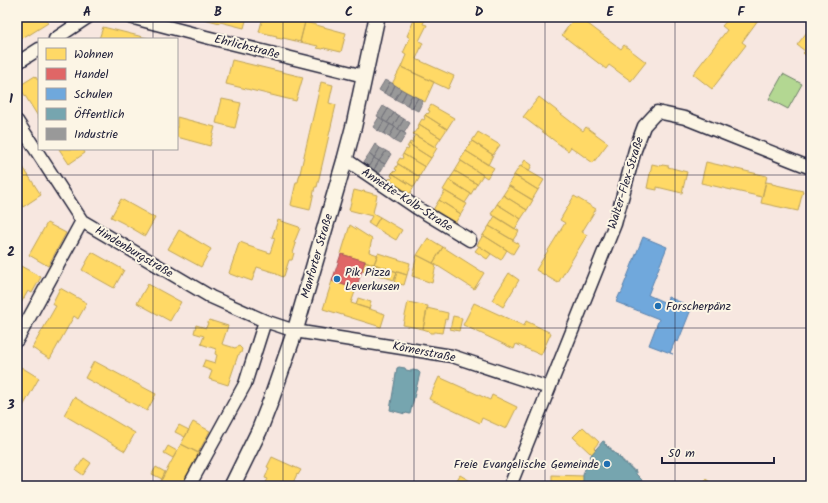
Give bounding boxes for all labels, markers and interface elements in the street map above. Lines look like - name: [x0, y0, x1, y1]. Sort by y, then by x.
- text: A: [83, 2, 91, 23]
- text: B: [214, 2, 222, 23]
- text: C: [345, 2, 353, 23]
- text: D: [475, 2, 484, 23]
- text: E: [606, 2, 614, 23]
- text: F: [737, 2, 745, 23]
- street label: Ehrlichstraße: [212, 30, 282, 64]
- legend: [38, 38, 178, 150]
- text: Wohnen: [74, 45, 113, 64]
- text: Handel: [74, 65, 108, 84]
- text: Schulen: [74, 85, 113, 104]
- text: 1: [9, 89, 13, 110]
- text: Öffentlich: [74, 105, 124, 124]
- text: Industrie: [74, 125, 118, 144]
- street label: Walter-Flex-Straße: [603, 134, 649, 232]
- street label: Annette-Kolb-Straße: [357, 163, 457, 237]
- street label: Manforter Straße: [296, 211, 338, 301]
- street label: Hindenburgstraße: [91, 221, 177, 283]
- text: 2: [7, 242, 15, 263]
- place label: Pik Pizza Leverkusen: [345, 263, 400, 296]
- marker: Pik Pizza Leverkusen: [332, 274, 342, 284]
- place label: Forscherpänz: [666, 297, 731, 316]
- marker: Forscherpänz: [653, 301, 663, 311]
- street label: Körnerstraße: [391, 337, 458, 368]
- text: 3: [6, 395, 15, 416]
- scale bar: [662, 439, 774, 465]
- text: 50 m: [668, 444, 695, 463]
- place label: Freie Evangelische Gemeinde: [454, 455, 600, 474]
- marker: Freie Evangelische Gemeinde: [602, 459, 612, 469]

